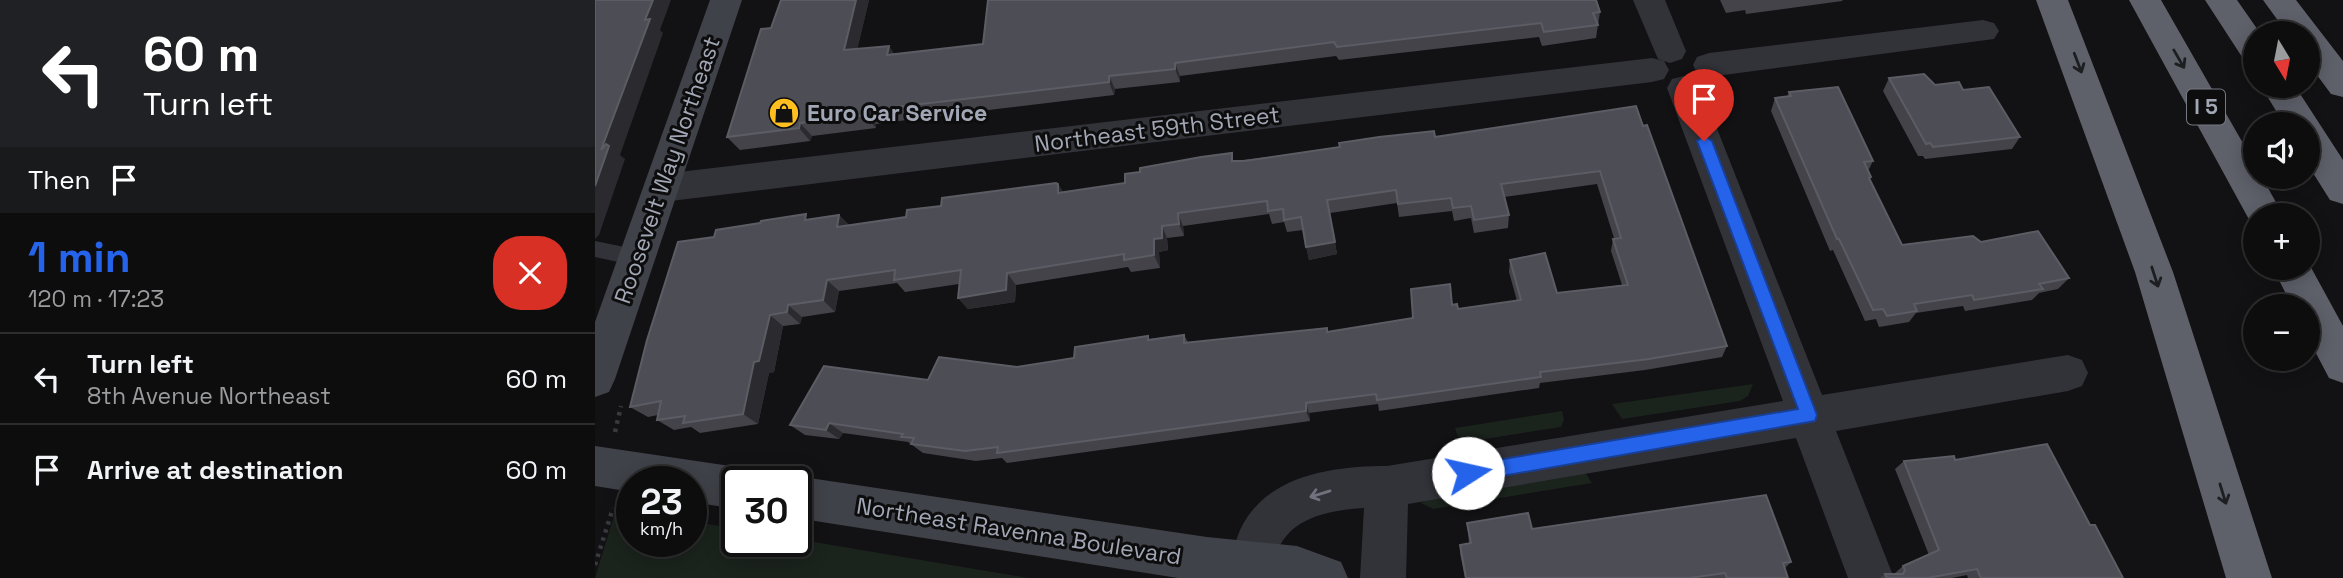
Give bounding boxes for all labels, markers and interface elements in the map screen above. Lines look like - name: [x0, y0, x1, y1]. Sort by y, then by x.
- north arrow: [2243, 21, 2321, 98]
- map controls: [2243, 21, 2320, 371]
- text: 60 m: [143, 23, 259, 85]
- icon: left: [28, 28, 119, 119]
- street label: Roosevelt Way Northeast: [607, 32, 727, 308]
- one-way arrow: [2173, 48, 2186, 69]
- one-way arrow: [2072, 52, 2085, 74]
- pin: [1674, 69, 1734, 141]
- icon: arrive: [1685, 80, 1723, 118]
- text: Turn left: [143, 84, 273, 124]
- road number: I 5: [2187, 90, 2225, 124]
- shop icon: Euro Car Service: [767, 96, 801, 130]
- place label: Euro Car Service: [807, 98, 987, 128]
- street label: Northeast 59th Street: [1033, 99, 1281, 159]
- button: sound: [2243, 112, 2320, 189]
- icon: arrive: [105, 161, 143, 199]
- text: Then: [28, 163, 91, 197]
- button: +: [2243, 203, 2320, 280]
- text: 1 min: [28, 231, 131, 284]
- button: close: [493, 236, 567, 310]
- one-way arrow: [2150, 266, 2162, 288]
- text: 120 m · 17:23: [28, 284, 164, 314]
- button: −: [2243, 294, 2320, 371]
- text: Turn left: [87, 347, 194, 381]
- icon: left: [28, 360, 66, 398]
- text: 60 m: [505, 362, 567, 396]
- text: 8th Avenue Northeast: [87, 381, 331, 411]
- position arrow: [1431, 436, 1505, 510]
- icon: arrive: [28, 451, 66, 489]
- text: Arrive at destination: [87, 453, 344, 487]
- text: 60 m: [505, 453, 567, 487]
- speed limit sign: 30: [721, 466, 812, 557]
- text: 23: [640, 480, 683, 524]
- one-way arrow: [2218, 483, 2231, 505]
- one-way arrow: [1310, 489, 1332, 502]
- street label: Northeast Ravenna Boulevard: [854, 490, 1184, 572]
- text: km/h: [640, 517, 683, 540]

